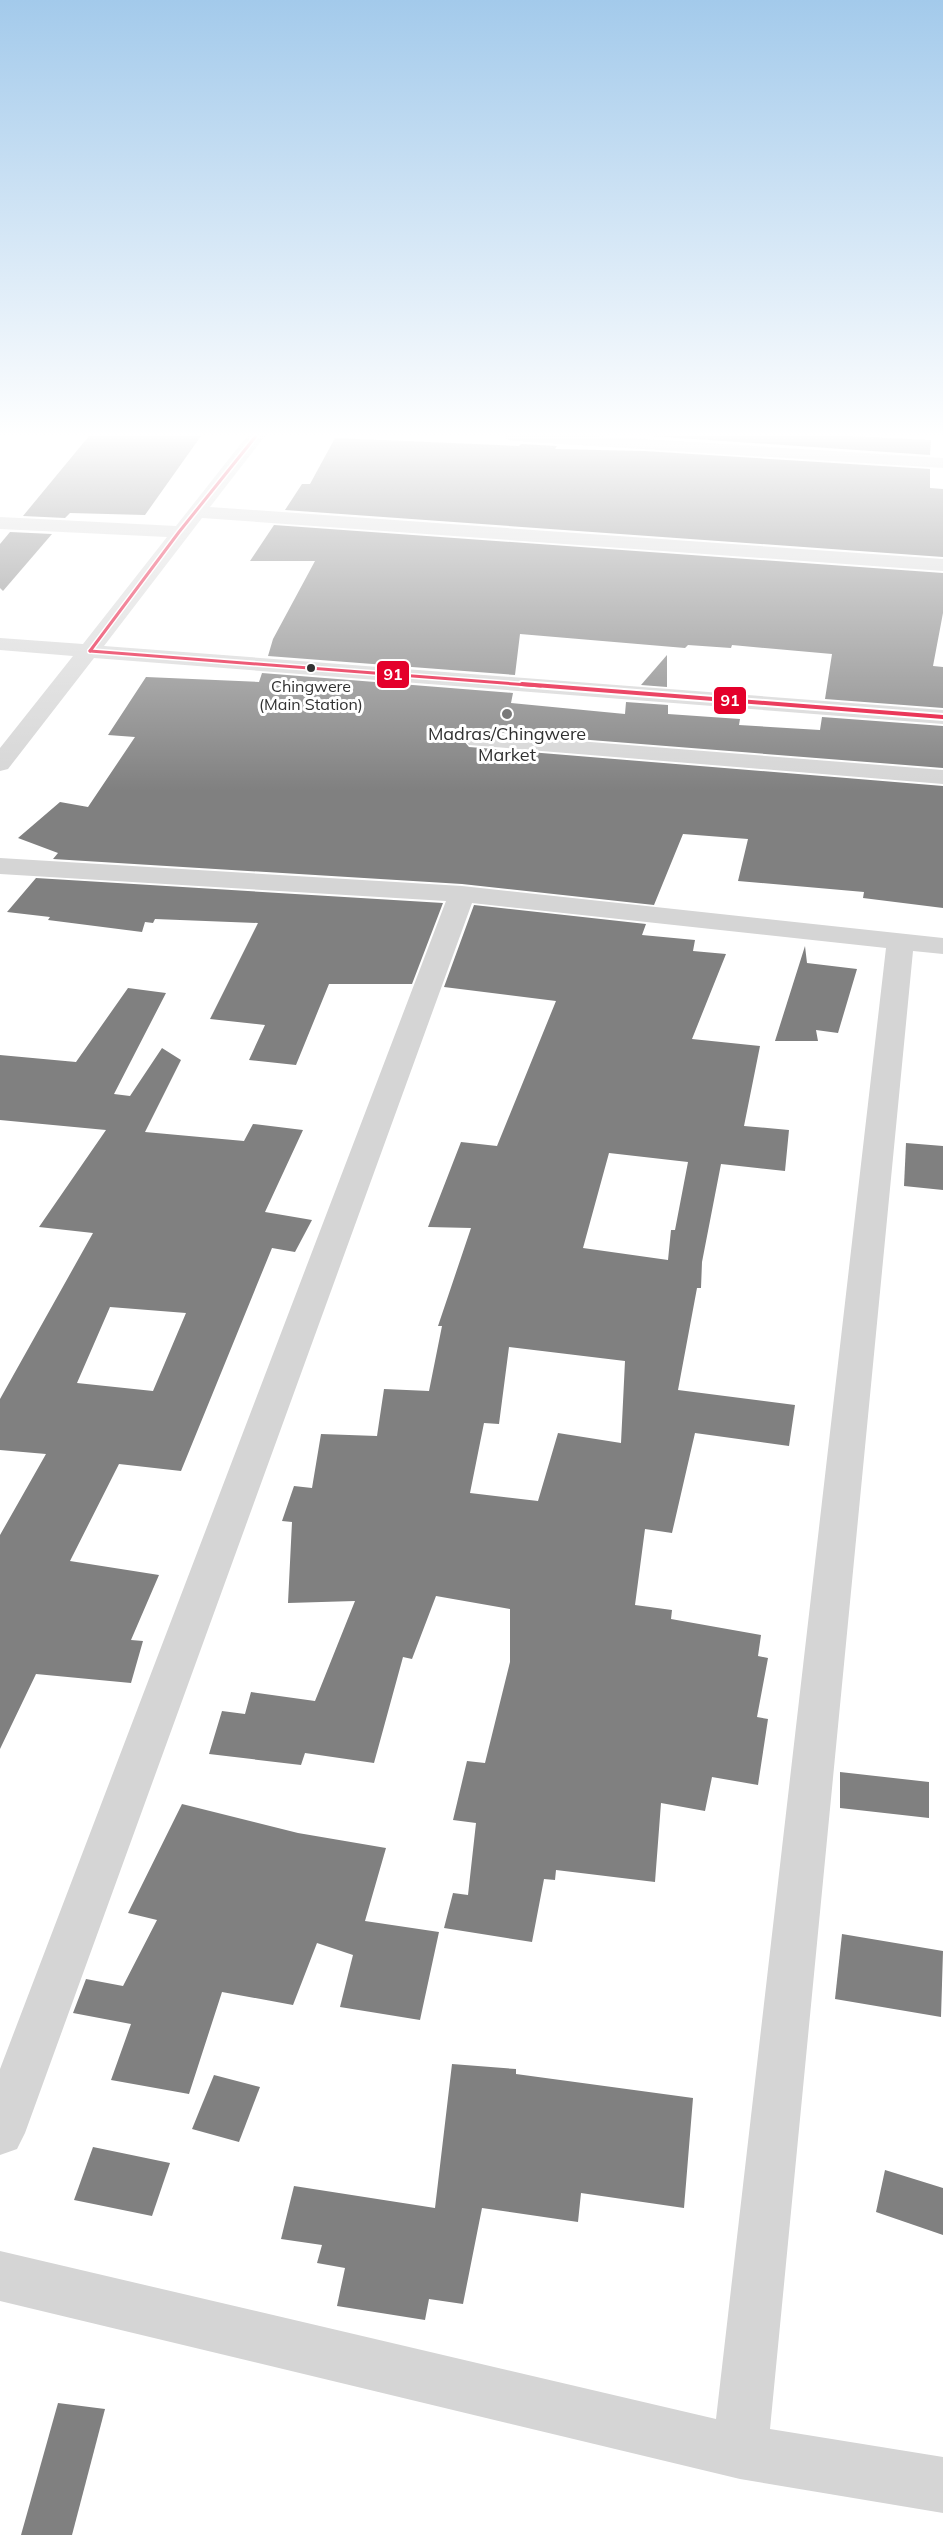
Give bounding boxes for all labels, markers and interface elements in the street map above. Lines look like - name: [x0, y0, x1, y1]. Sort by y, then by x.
- line badge: 91: [376, 660, 410, 689]
- marker: Chingwere (Main Station): [305, 662, 317, 674]
- text: 91: [383, 664, 403, 684]
- place label: Chingwere (Main Station): [259, 676, 363, 714]
- line badge: 91: [713, 686, 747, 715]
- text: 91: [720, 690, 740, 710]
- marker: Madras/Chingwere Market: [500, 707, 514, 721]
- place label: Madras/Chingwere Market: [428, 722, 586, 766]

